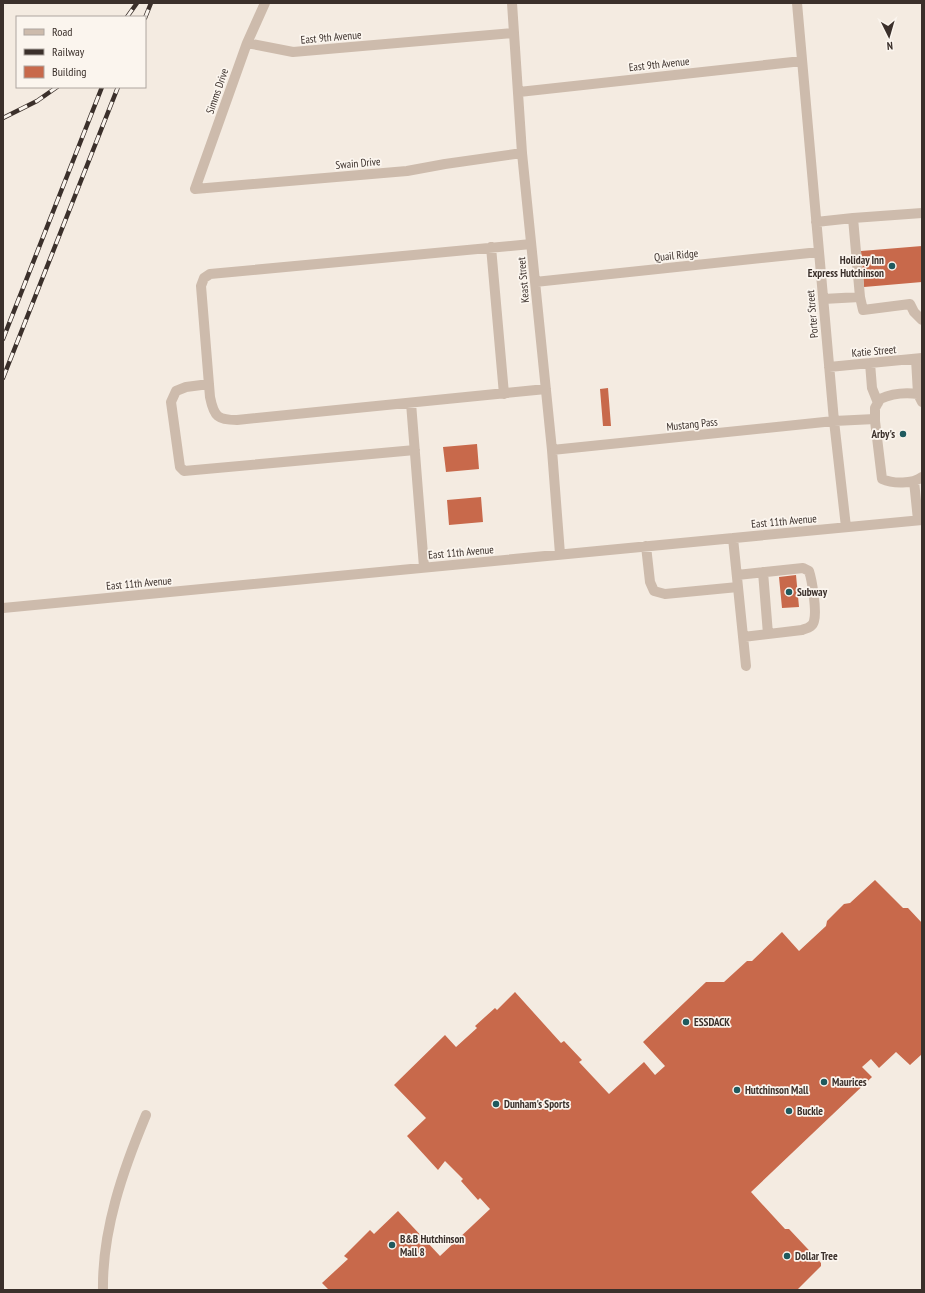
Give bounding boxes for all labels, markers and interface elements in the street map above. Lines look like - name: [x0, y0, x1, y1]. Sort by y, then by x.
- legend: [16, 16, 146, 88]
- north arrow: [869, 16, 909, 56]
- text: Road: [52, 24, 72, 39]
- street label: East 9th Avenue: [300, 27, 362, 47]
- text: N: [886, 39, 893, 53]
- text: Railway: [52, 44, 85, 59]
- street label: East 9th Avenue: [628, 54, 690, 74]
- text: Building: [52, 64, 87, 79]
- street label: Simms Drive: [203, 66, 231, 116]
- street label: Swain Drive: [335, 154, 382, 172]
- street label: Quail Ridge: [653, 246, 699, 264]
- place label: Holiday Inn Express Hutchinson: [808, 253, 884, 280]
- street label: Keast Street: [514, 257, 532, 303]
- marker: Holiday Inn Express Hutchinson: [887, 261, 897, 271]
- street label: Porter Street: [803, 289, 821, 339]
- street label: Katie Street: [851, 342, 897, 360]
- street label: Mustang Pass: [666, 414, 719, 434]
- place label: Arby's: [871, 427, 895, 441]
- marker: Arby's: [898, 429, 908, 439]
- street label: East 11th Avenue: [751, 511, 818, 531]
- street label: East 11th Avenue: [428, 542, 495, 562]
- street label: East 11th Avenue: [106, 573, 173, 593]
- place label: Subway: [797, 585, 828, 599]
- marker: Subway: [784, 587, 794, 597]
- place label: ESSDACK: [694, 1015, 730, 1029]
- marker: ESSDACK: [681, 1017, 691, 1027]
- place label: Maurices: [832, 1075, 867, 1089]
- marker: Maurices: [819, 1077, 829, 1087]
- place label: Hutchinson Mall: [745, 1083, 809, 1097]
- marker: Hutchinson Mall: [732, 1085, 742, 1095]
- place label: Dunham's Sports: [504, 1097, 570, 1111]
- marker: Dunham's Sports: [491, 1099, 501, 1109]
- place label: Buckle: [797, 1104, 823, 1118]
- marker: Buckle: [784, 1106, 794, 1116]
- place label: B&B Hutchinson Mall 8: [400, 1232, 464, 1259]
- marker: B&B Hutchinson Mall 8: [387, 1240, 397, 1250]
- place label: Dollar Tree: [795, 1249, 838, 1263]
- marker: Dollar Tree: [782, 1251, 792, 1261]

